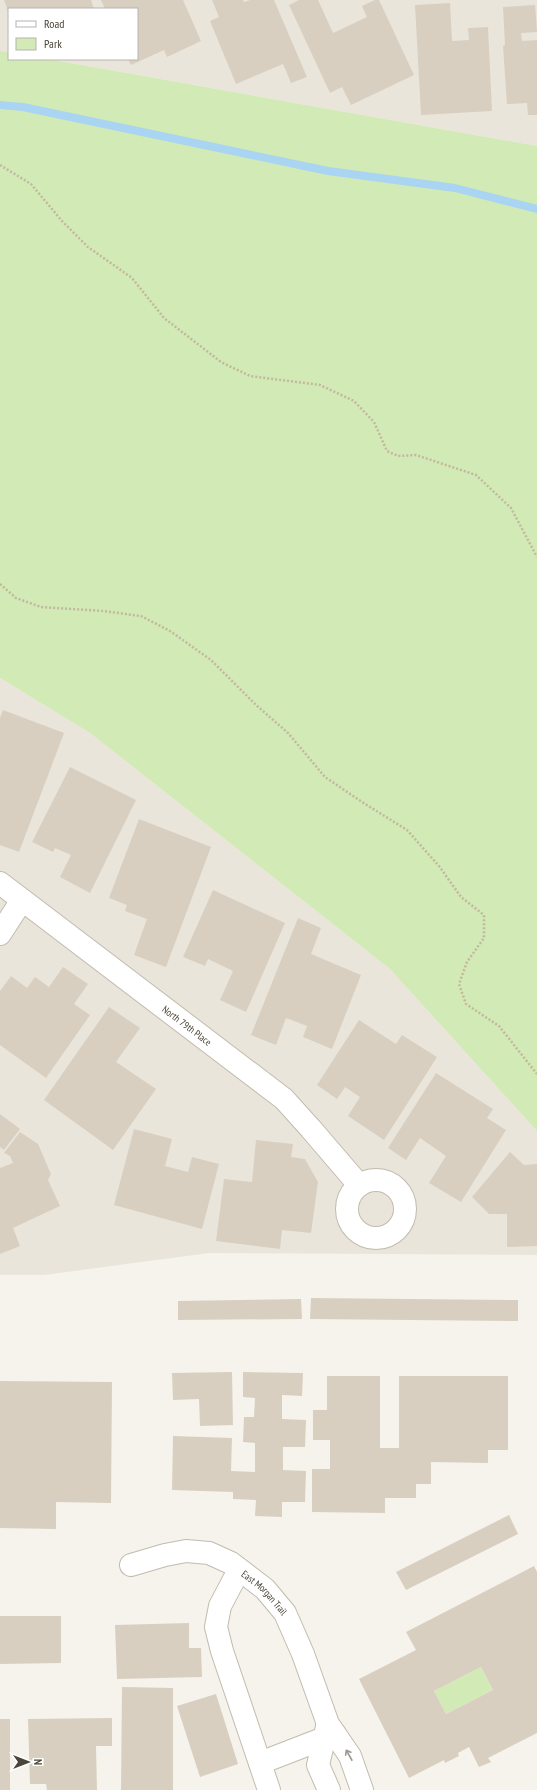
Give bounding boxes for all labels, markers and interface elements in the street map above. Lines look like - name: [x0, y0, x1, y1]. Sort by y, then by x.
- legend: [8, 8, 138, 60]
- text: Road: [44, 16, 64, 31]
- text: Park: [44, 36, 62, 51]
- street label: North 79th Place: [160, 1002, 214, 1048]
- street label: East Morgan Trail: [239, 1567, 291, 1618]
- north arrow: [8, 1742, 48, 1782]
- one-way arrow: [344, 1749, 352, 1761]
- text: N: [31, 1759, 45, 1765]

